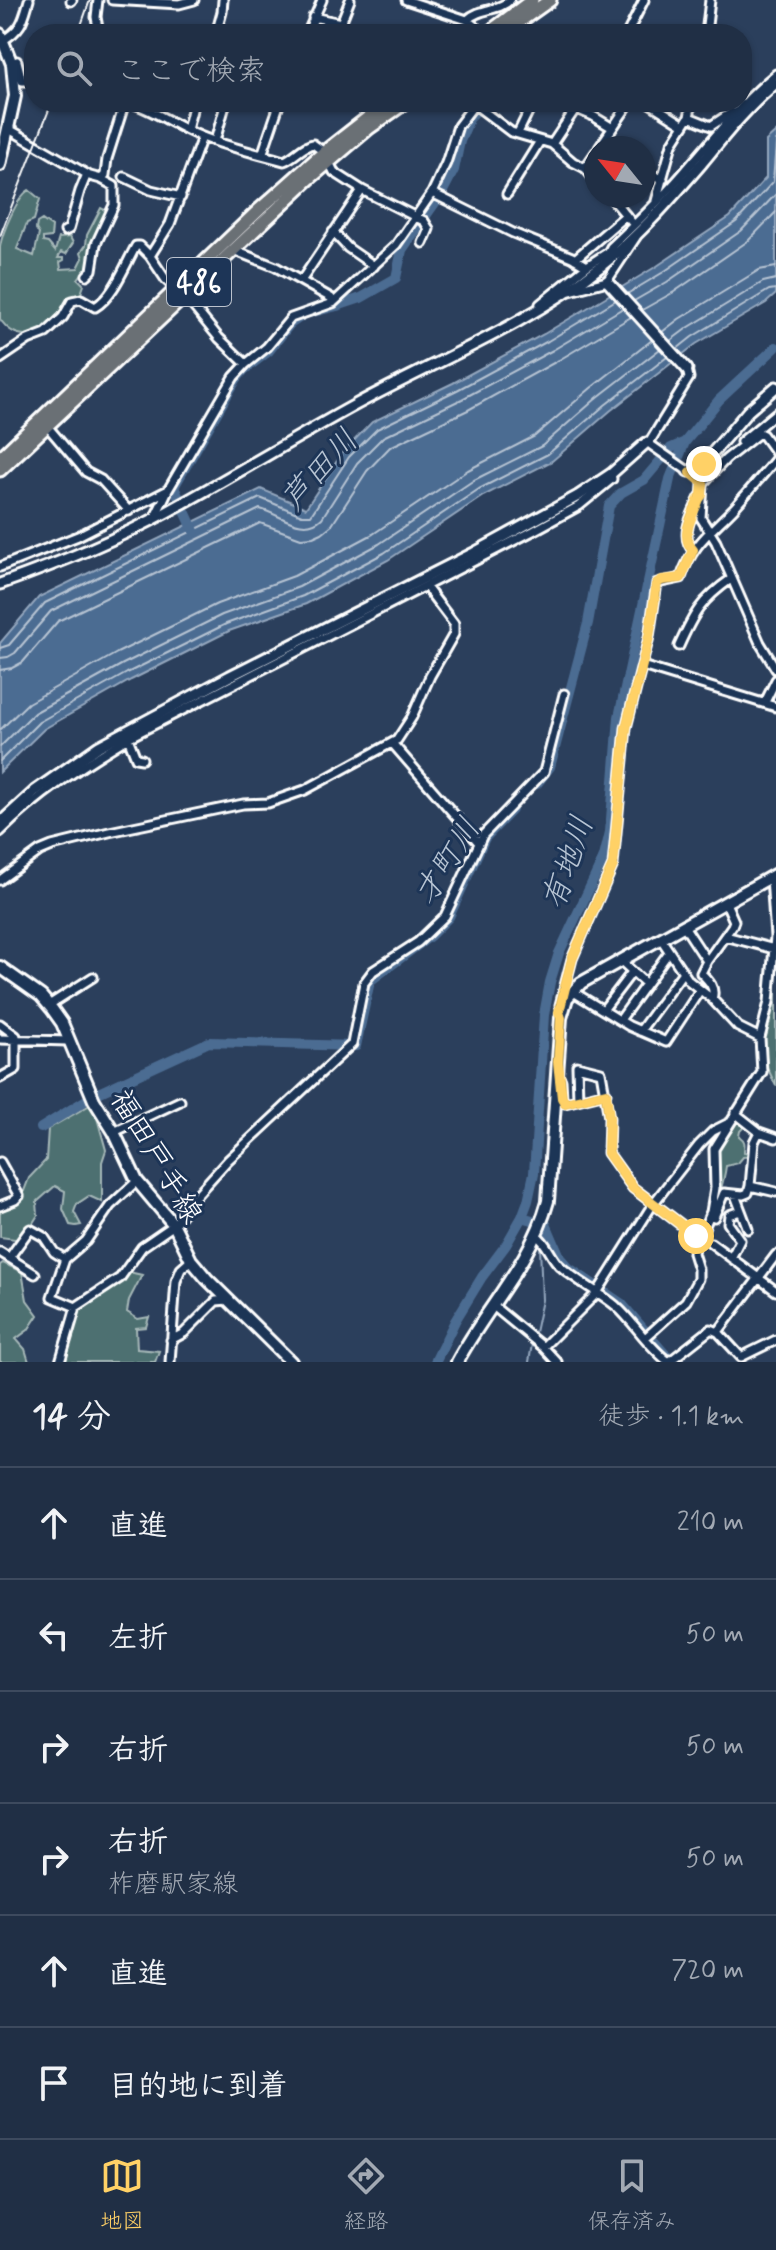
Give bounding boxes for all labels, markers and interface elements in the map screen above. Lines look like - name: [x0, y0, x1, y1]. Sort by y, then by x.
- search box: [24, 24, 752, 112]
- icon: search: [52, 46, 96, 90]
- text: ここで検索: [116, 52, 266, 91]
- north arrow: [584, 136, 656, 208]
- road number: 486: [167, 258, 231, 306]
- water label: 芦田川: [273, 421, 368, 520]
- route end: [686, 446, 722, 482]
- water label: 才町川: [404, 810, 491, 914]
- water label: 有地川: [533, 810, 604, 915]
- street label: 福田戸手線: [100, 1082, 211, 1231]
- route start: [678, 1218, 714, 1254]
- text: 14 分: [32, 1395, 111, 1440]
- text: 徒歩 · 1.1 km: [598, 1400, 744, 1434]
- icon: ahead: [32, 1501, 76, 1545]
- text: 210 m: [677, 1506, 744, 1540]
- text: 直進: [108, 1507, 168, 1546]
- icon: left: [32, 1613, 76, 1657]
- text: 50 m: [686, 1618, 744, 1652]
- text: 左折: [108, 1619, 168, 1658]
- icon: right: [32, 1725, 76, 1769]
- text: 50 m: [686, 1730, 744, 1764]
- text: 右折: [108, 1731, 168, 1770]
- text: 右折: [108, 1823, 168, 1862]
- icon: right: [32, 1837, 76, 1881]
- text: 50 m: [686, 1842, 744, 1876]
- text: 柞磨駅家線: [108, 1868, 238, 1902]
- icon: ahead: [32, 1949, 76, 1993]
- text: 720 m: [671, 1954, 744, 1988]
- text: 直進: [108, 1955, 168, 1994]
- icon: arrive: [32, 2061, 76, 2105]
- text: 目的地に到着: [108, 2067, 288, 2106]
- tab: 地図: [100, 2154, 144, 2236]
- tab: 経路: [344, 2154, 388, 2236]
- tab: 保存済み: [588, 2154, 676, 2236]

